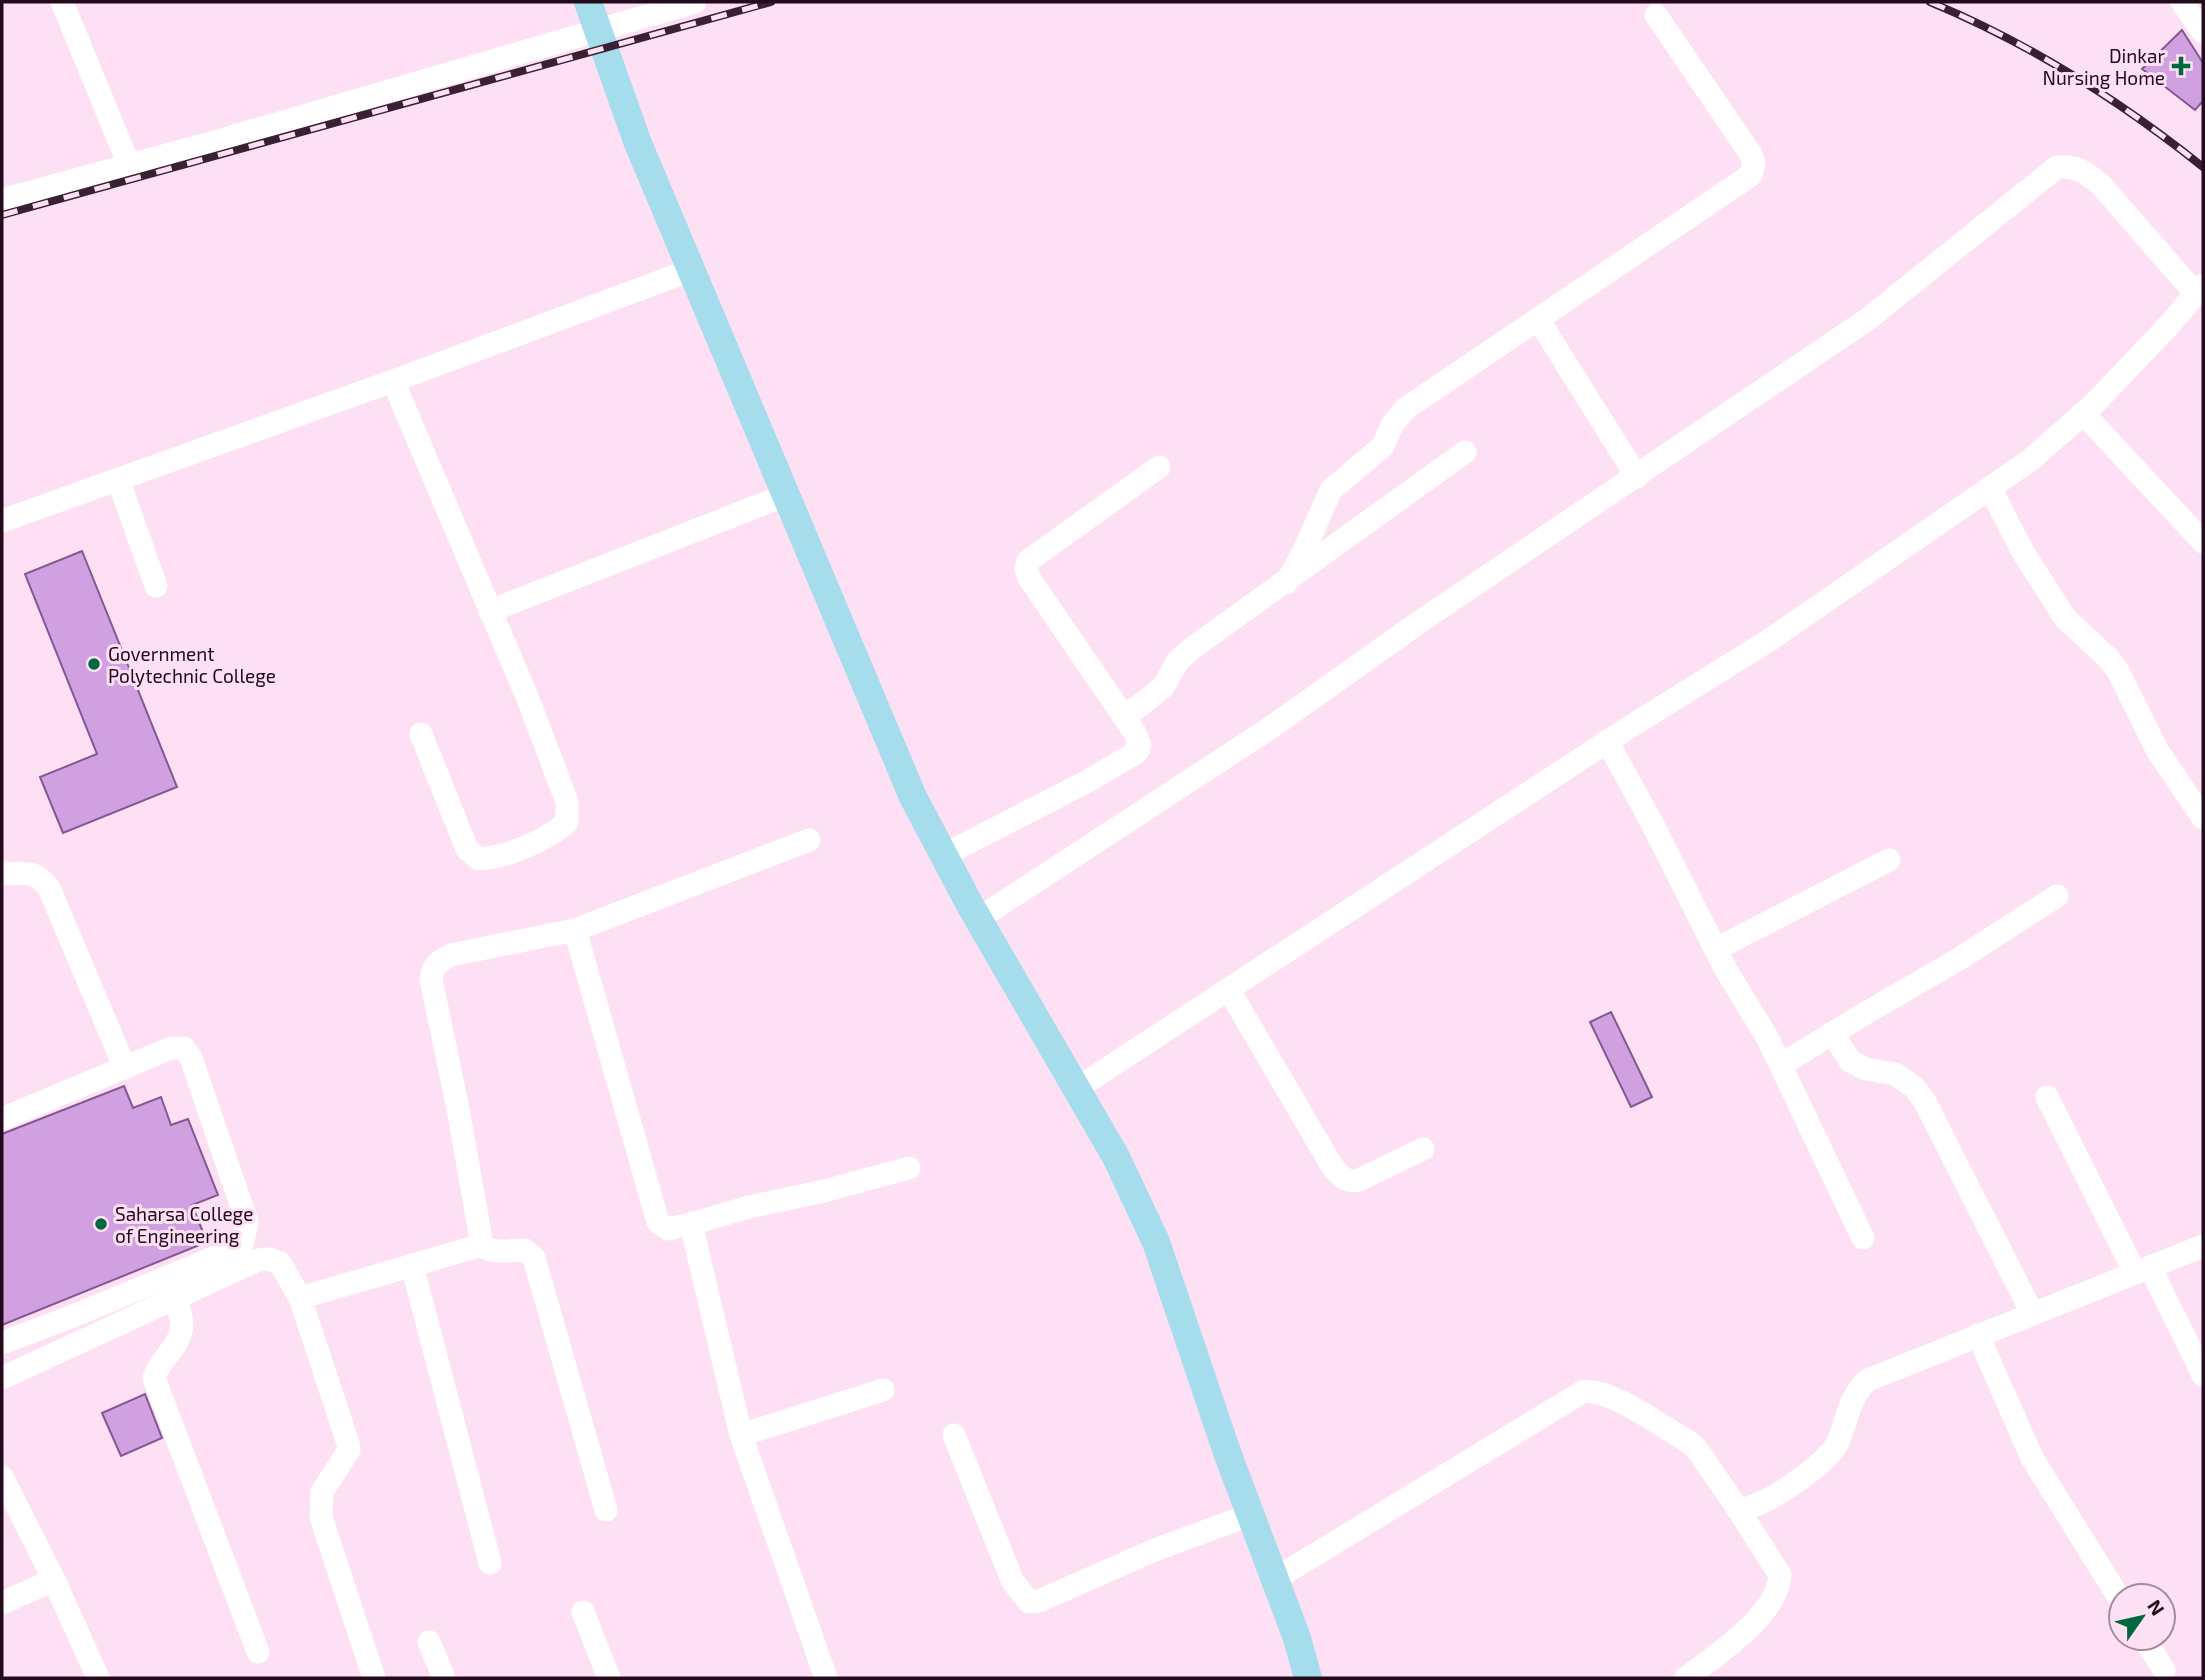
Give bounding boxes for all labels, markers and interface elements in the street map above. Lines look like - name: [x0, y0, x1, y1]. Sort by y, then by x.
- place label: Dinkar Nursing Home: [2043, 44, 2165, 89]
- marker: Dinkar Nursing Home: [2171, 56, 2191, 76]
- place label: Government Polytechnic College: [108, 642, 276, 687]
- marker: Government Polytechnic College: [86, 656, 102, 672]
- place label: Saharsa College of Engineering: [115, 1202, 253, 1247]
- marker: Saharsa College of Engineering: [93, 1216, 109, 1232]
- north arrow: [2107, 1582, 2177, 1652]
- text: N: [2143, 1595, 2170, 1619]

